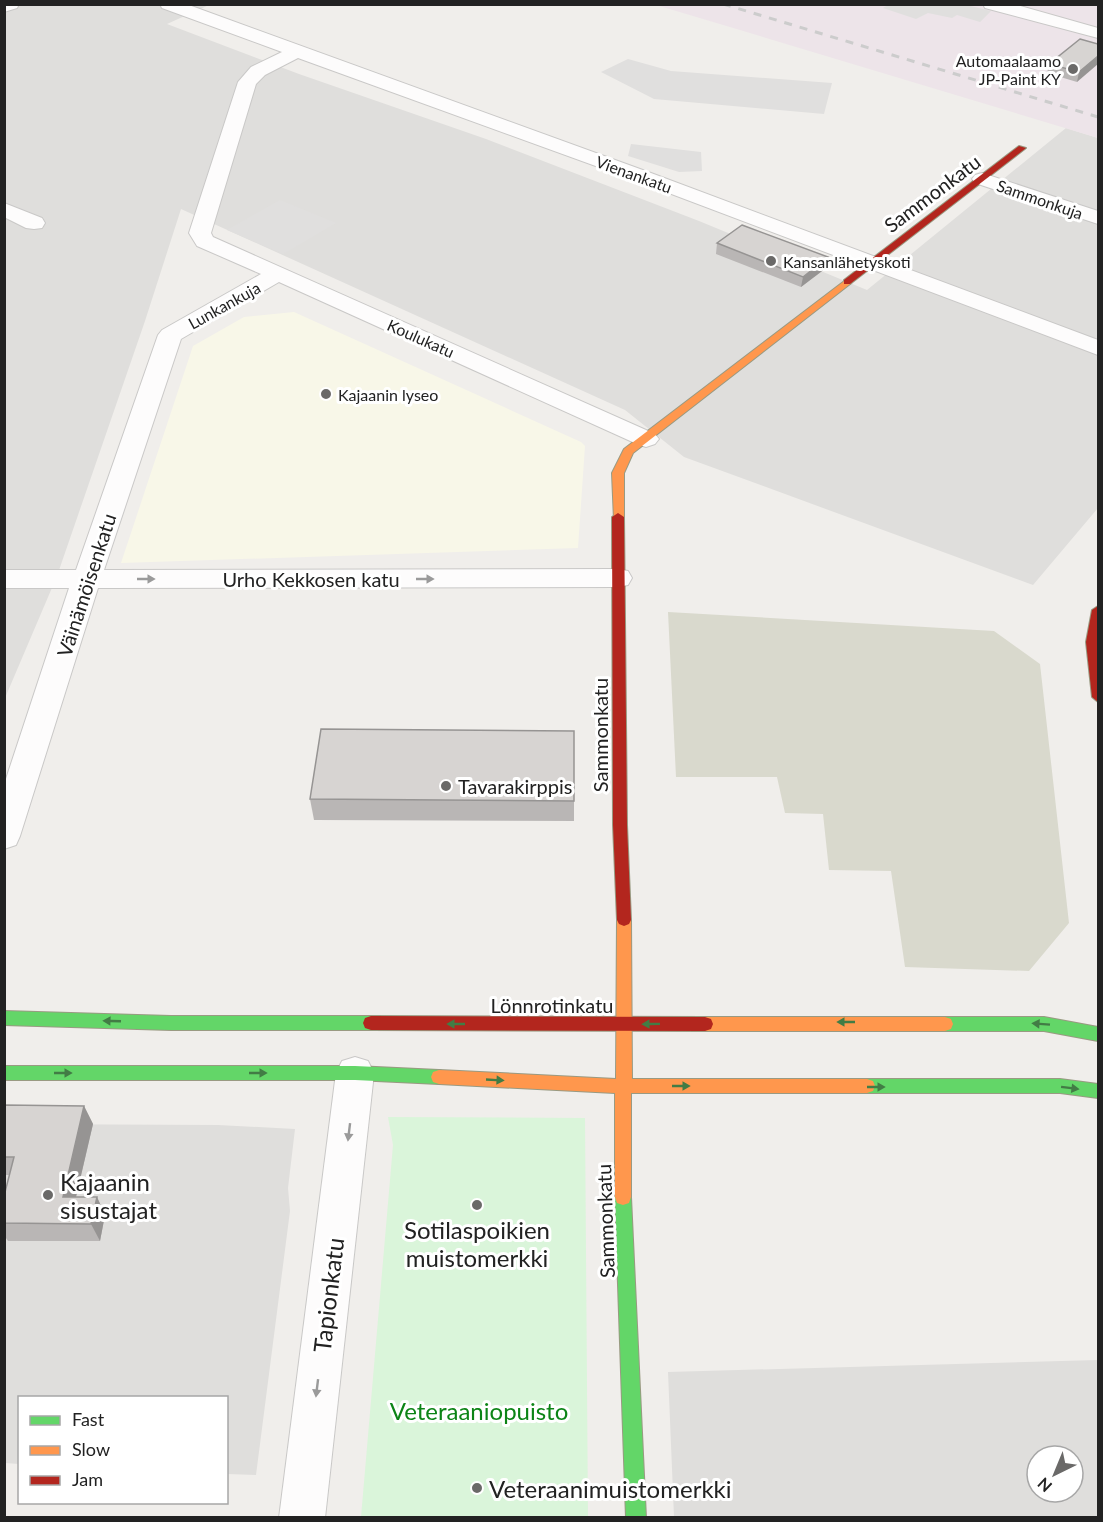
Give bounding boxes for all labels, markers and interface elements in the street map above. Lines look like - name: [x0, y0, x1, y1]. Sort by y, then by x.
- place label: Automaalaamo JP-Paint KY: [956, 51, 1061, 88]
- marker: Automaalaamo JP-Paint KY: [1066, 62, 1080, 76]
- street label: Sammonkatu: [879, 149, 985, 237]
- street label: Vienankatu: [593, 151, 675, 197]
- street label: Sammonkuja: [995, 175, 1085, 223]
- place label: Kansanlähetyskoti: [783, 252, 911, 271]
- marker: Kansanlähetyskoti: [764, 254, 778, 268]
- street label: Lunkankuja: [185, 277, 263, 333]
- street label: Koulukatu: [385, 315, 457, 361]
- place label: Kajaanin lyseo: [338, 385, 438, 404]
- marker: Kajaanin lyseo: [319, 387, 333, 401]
- street label: Väinämöisenkatu: [52, 510, 120, 660]
- street label: Urho Kekkosen katu: [222, 567, 400, 591]
- one-way arrow: [136, 574, 155, 584]
- one-way arrow: [415, 574, 434, 584]
- street label: Sammonkatu: [588, 678, 612, 792]
- place label: Tavarakirppis: [458, 774, 572, 798]
- marker: Tavarakirppis: [439, 779, 453, 793]
- street label: Lönnrotinkatu: [491, 993, 614, 1017]
- one-way arrow: [103, 1016, 122, 1026]
- one-way arrow: [836, 1017, 855, 1027]
- one-way arrow: [446, 1019, 465, 1029]
- one-way arrow: [641, 1019, 660, 1029]
- one-way arrow: [1031, 1020, 1050, 1029]
- one-way arrow: [53, 1068, 72, 1078]
- one-way arrow: [248, 1068, 267, 1078]
- one-way arrow: [485, 1076, 504, 1085]
- one-way arrow: [671, 1081, 690, 1091]
- one-way arrow: [866, 1082, 885, 1092]
- one-way arrow: [1061, 1083, 1080, 1092]
- one-way arrow: [344, 1122, 353, 1141]
- street label: Sammonkatu: [591, 1163, 619, 1279]
- place label: Kajaanin sisustajat: [60, 1167, 157, 1224]
- marker: Kajaanin sisustajat: [41, 1188, 55, 1202]
- marker: Sotilaspoikien muistomerkki: [470, 1198, 484, 1212]
- place label: Sotilaspoikien muistomerkki: [404, 1215, 550, 1272]
- street label: Tapionkatu: [307, 1236, 349, 1354]
- one-way arrow: [312, 1378, 322, 1397]
- legend: [18, 1396, 228, 1504]
- park label: Veteraaniopuisto: [390, 1396, 568, 1425]
- text: Fast: [72, 1408, 105, 1430]
- text: Slow: [72, 1438, 110, 1460]
- north arrow: [1025, 1444, 1085, 1504]
- text: Jam: [72, 1468, 103, 1490]
- place label: Veteraanimuistomerkki: [489, 1474, 732, 1503]
- text: N: [1033, 1474, 1055, 1496]
- marker: Veteraanimuistomerkki: [470, 1481, 484, 1495]

